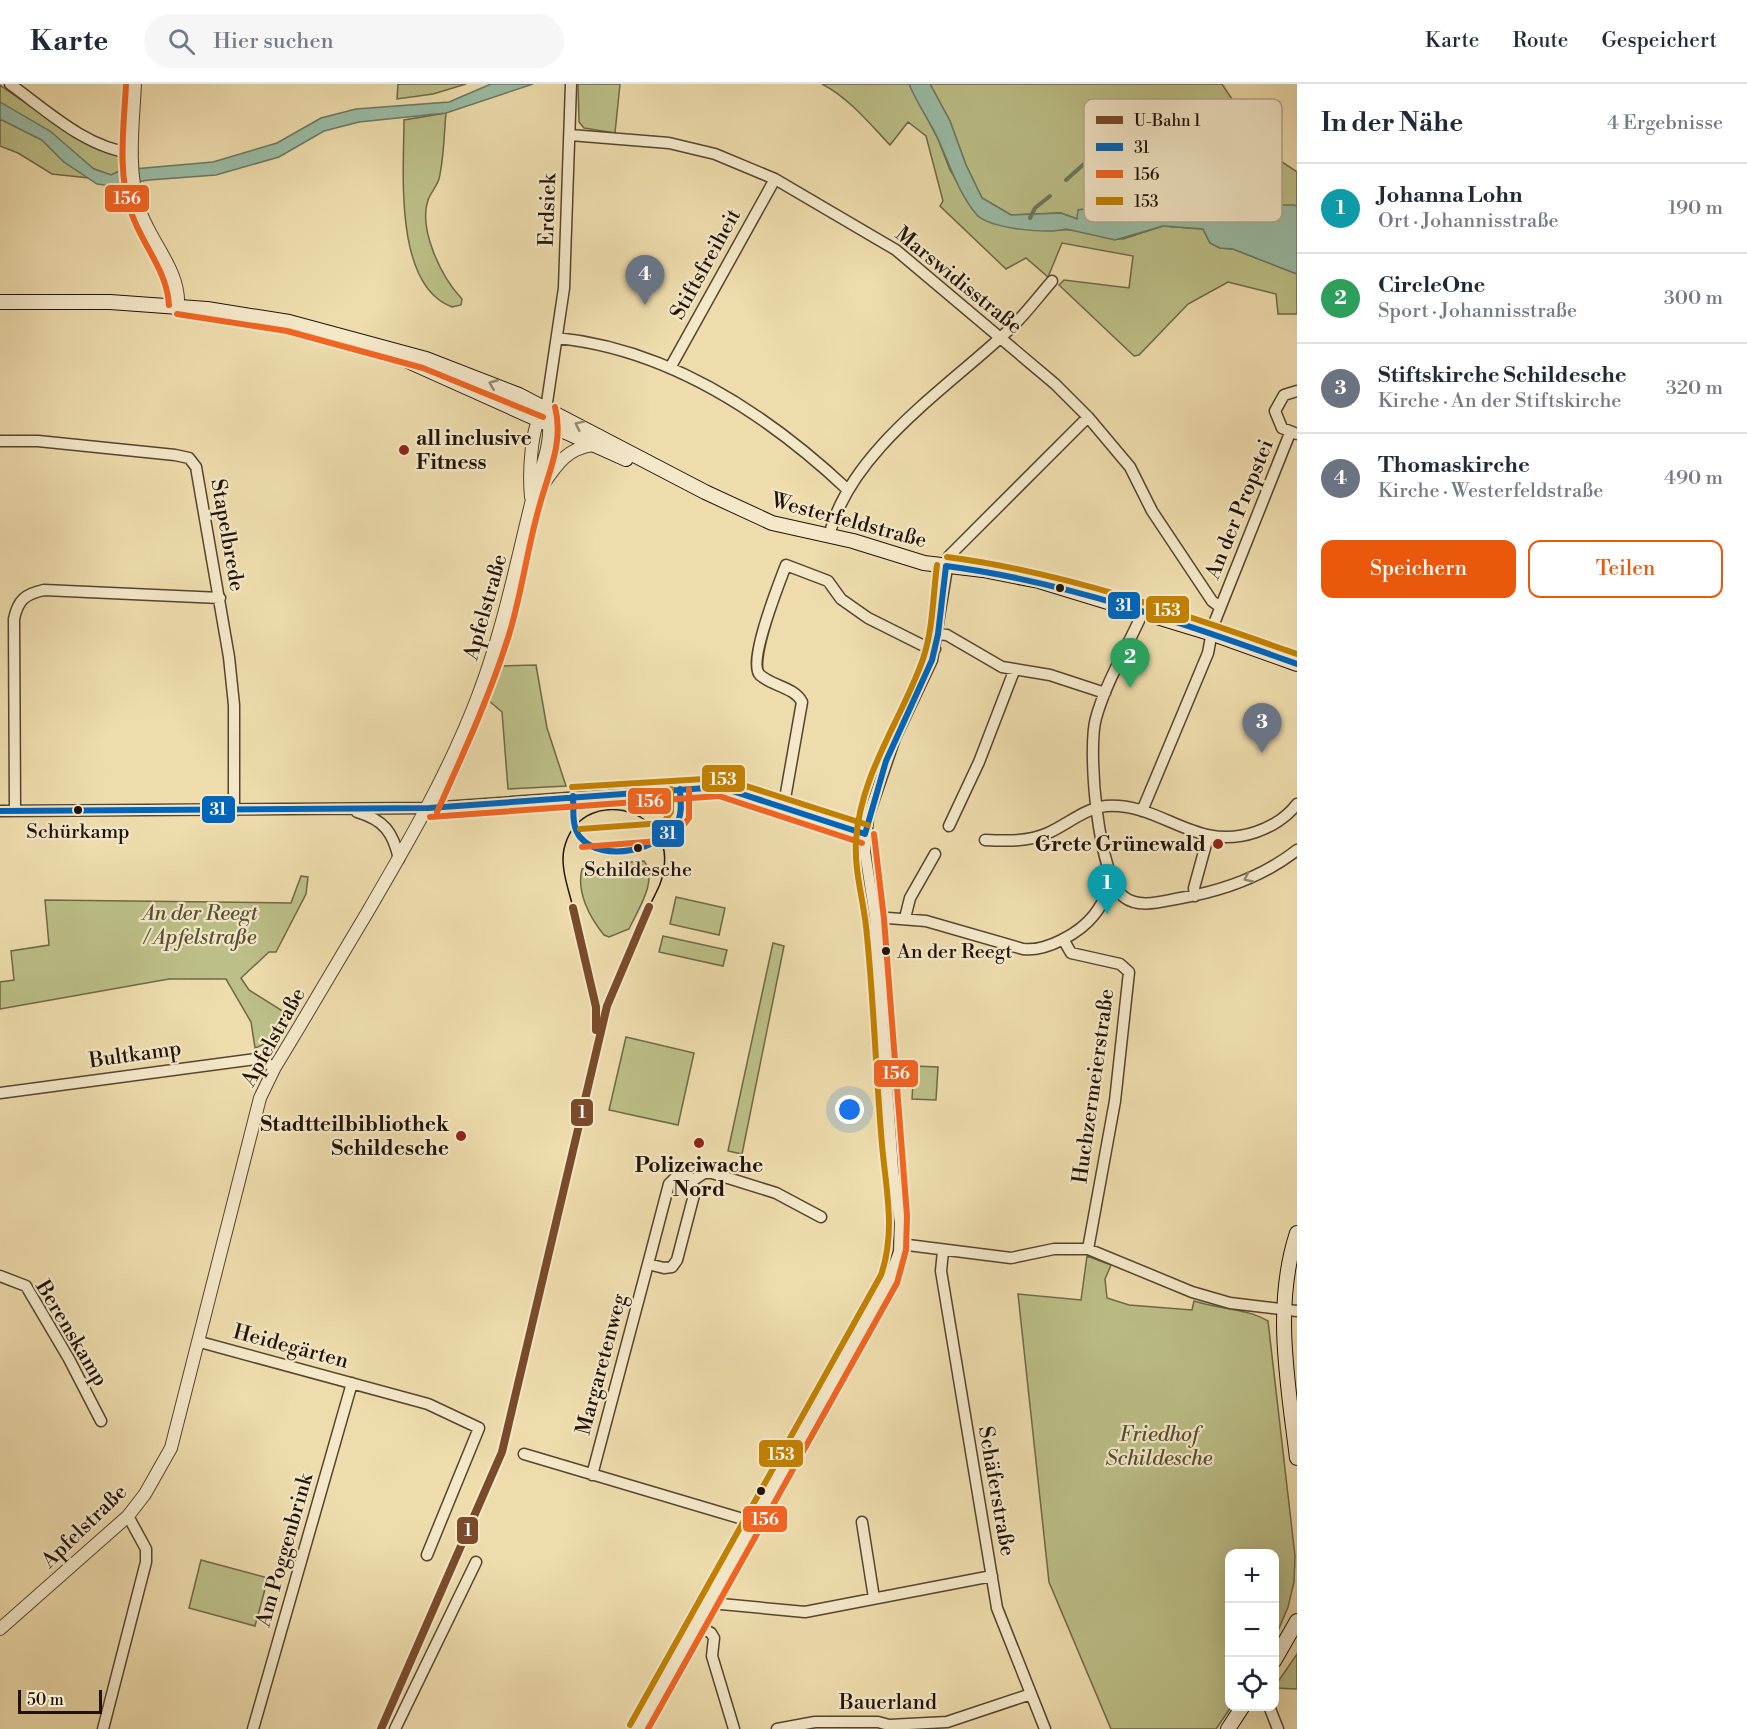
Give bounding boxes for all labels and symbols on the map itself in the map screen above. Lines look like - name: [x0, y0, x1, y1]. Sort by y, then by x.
- legend: [1084, 99, 1282, 222]
- text: U-Bahn 1: [1134, 111, 1201, 131]
- text: 31: [1134, 138, 1149, 158]
- text: 156: [1134, 165, 1160, 185]
- street label: Erdsiek: [534, 172, 562, 247]
- line badge: 156: [104, 184, 150, 213]
- text: 156: [113, 189, 141, 209]
- text: 153: [1134, 192, 1159, 212]
- street label: Stiftsfreiheit: [665, 204, 747, 324]
- street label: Marswidisstraße: [890, 222, 1027, 340]
- pin: 4: [626, 256, 664, 305]
- one-way arrow: [488, 379, 499, 391]
- one-way arrow: [575, 421, 586, 433]
- place label: all inclusive Fitness: [416, 426, 532, 476]
- street label: An der Propstei: [1200, 436, 1280, 584]
- marker: all inclusive Fitness: [397, 443, 411, 457]
- street label: Stapelbrede: [204, 477, 250, 593]
- street label: Westerfeldstraße: [767, 487, 929, 554]
- street label: Apfelstraße: [458, 551, 513, 664]
- unlabelled marker: [1054, 582, 1066, 594]
- line badge: 31: [1107, 591, 1141, 620]
- line badge: 153: [1145, 595, 1190, 624]
- text: 31: [1116, 596, 1133, 616]
- text: 153: [1153, 601, 1181, 621]
- pin: 2: [1110, 638, 1150, 688]
- pin: 3: [1242, 704, 1282, 753]
- line badge: 153: [701, 764, 746, 793]
- text: 153: [709, 770, 737, 790]
- line badge: 156: [627, 787, 672, 815]
- text: 156: [636, 792, 664, 812]
- line badge: 31: [201, 795, 236, 824]
- text: 31: [210, 800, 227, 820]
- marker: Schürkamp: [72, 804, 84, 816]
- line badge: 31: [651, 819, 685, 848]
- place label: Schürkamp: [26, 820, 130, 845]
- text: 31: [660, 824, 677, 844]
- place label: Grete Grünewald: [1035, 832, 1206, 858]
- marker: Grete Grünewald: [1211, 837, 1225, 851]
- marker: Schildesche: [632, 842, 644, 854]
- place label: Schildesche: [584, 858, 692, 883]
- pin: 1: [1088, 864, 1126, 914]
- one-way arrow: [1244, 870, 1255, 882]
- park label: An der Reegt / Apfelstraße: [140, 901, 259, 951]
- place label: An der Reegt: [896, 940, 1012, 965]
- marker: An der Reegt: [880, 945, 892, 957]
- street label: Apfelstraße: [236, 983, 312, 1092]
- street label: Huchzermeierstraße: [1067, 987, 1121, 1185]
- street label: Bultkamp: [86, 1036, 183, 1074]
- line badge: 156: [873, 1059, 919, 1088]
- text: 156: [882, 1064, 910, 1084]
- your location: [835, 1095, 864, 1124]
- line badge: 1: [570, 1098, 594, 1127]
- text: 1: [578, 1103, 586, 1123]
- place label: Stadtteilbibliothek Schildesche: [260, 1112, 450, 1162]
- marker: Stadtteilbibliothek Schildesche: [454, 1129, 468, 1143]
- marker: Polizeiwache Nord: [692, 1136, 706, 1150]
- place label: Polizeiwache Nord: [635, 1153, 763, 1203]
- street label: Berenskamp: [29, 1275, 113, 1391]
- street label: Margaretenweg: [571, 1291, 633, 1438]
- street label: Heidegärten: [230, 1319, 352, 1375]
- park label: Friedhof Schildesche: [1105, 1422, 1213, 1472]
- street label: Schäferstraße: [972, 1424, 1020, 1558]
- line badge: 153: [758, 1439, 804, 1468]
- text: 153: [767, 1445, 795, 1465]
- street label: Am Poggenbrink: [250, 1470, 320, 1631]
- street label: Apfelstraße: [36, 1479, 133, 1575]
- unlabelled marker: [755, 1485, 767, 1497]
- line badge: 156: [742, 1505, 788, 1533]
- text: 156: [751, 1510, 779, 1530]
- line badge: 1: [456, 1516, 479, 1545]
- text: 1: [464, 1521, 472, 1541]
- scale bar: [18, 1687, 102, 1714]
- street label: Bauerland: [838, 1690, 937, 1716]

